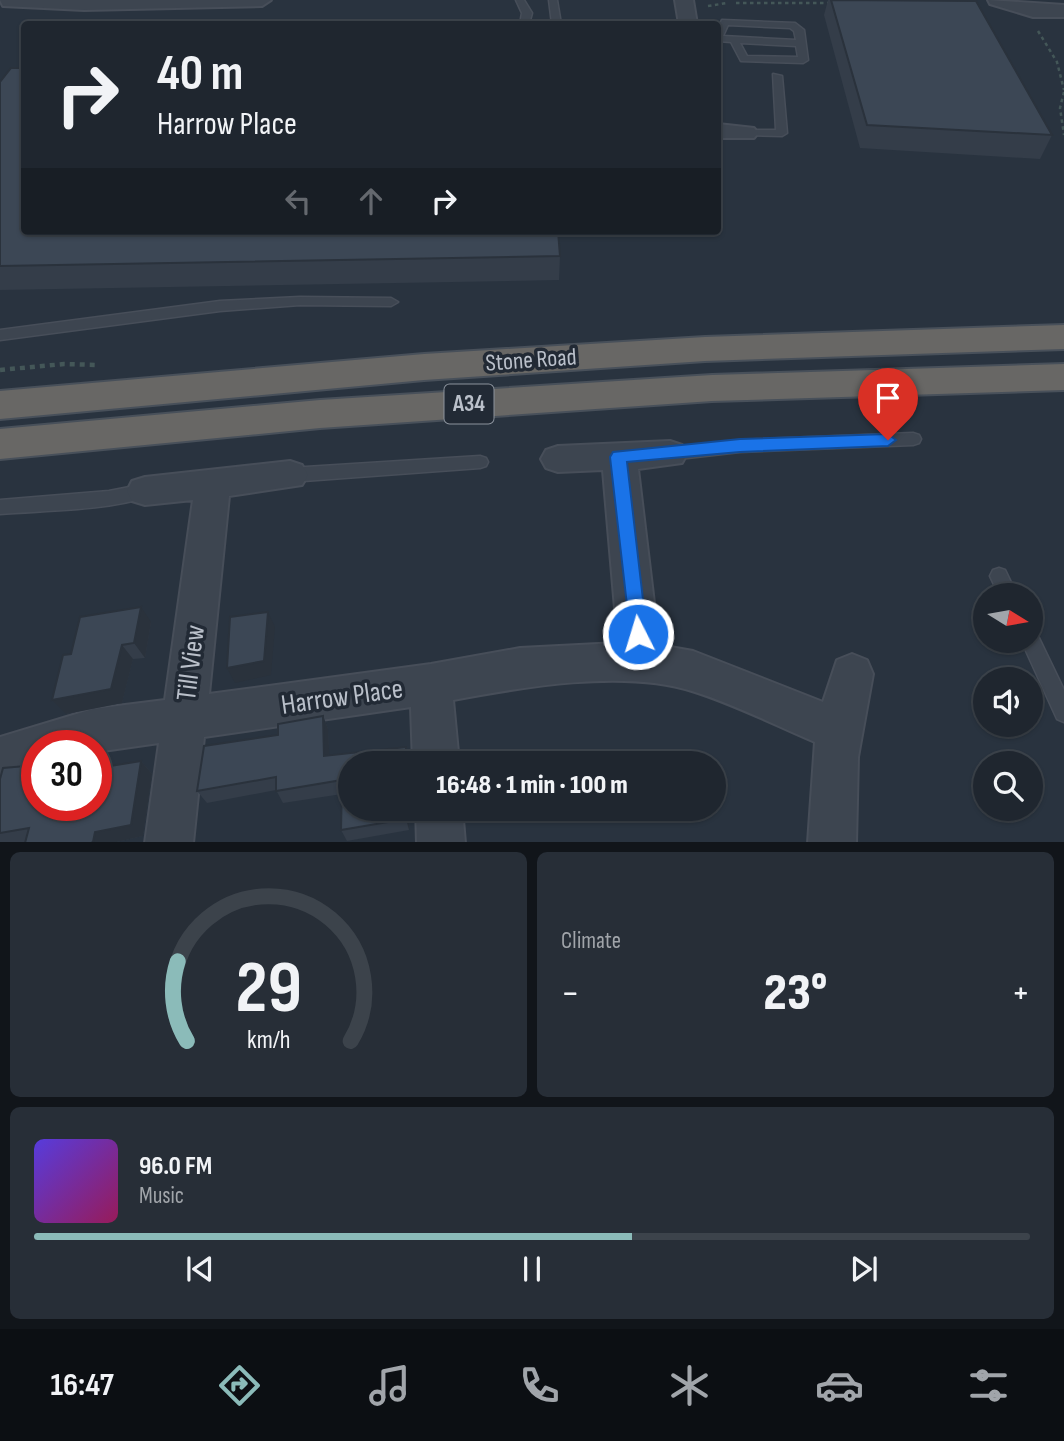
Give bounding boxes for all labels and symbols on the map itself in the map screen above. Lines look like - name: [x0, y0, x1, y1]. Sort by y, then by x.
- street label: Stone Road: [485, 342, 577, 378]
- pin: [858, 368, 918, 440]
- road number: A34: [444, 384, 494, 424]
- north arrow: [973, 583, 1043, 653]
- position arrow: [601, 597, 675, 671]
- street label: Till View: [170, 623, 212, 703]
- street label: Harrow Place: [279, 672, 405, 722]
- speed limit sign: 30: [21, 730, 112, 821]

